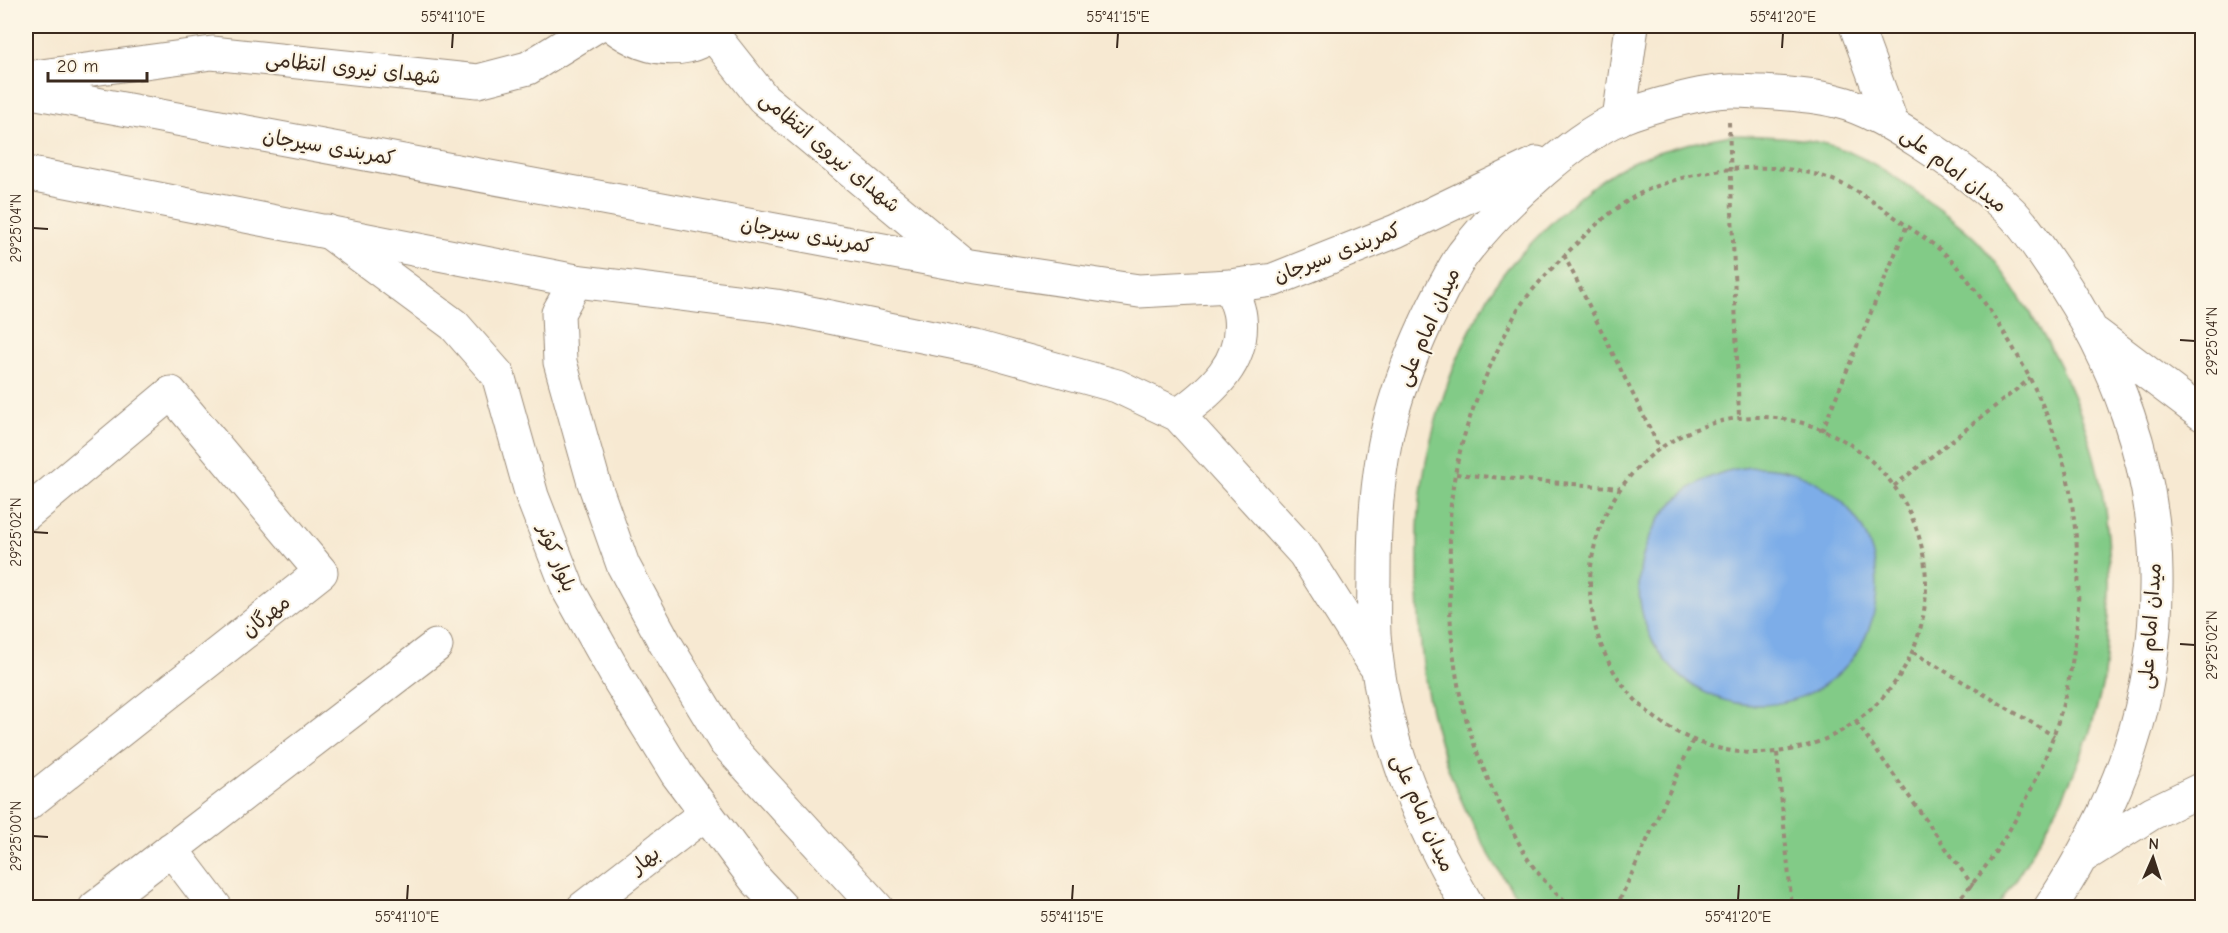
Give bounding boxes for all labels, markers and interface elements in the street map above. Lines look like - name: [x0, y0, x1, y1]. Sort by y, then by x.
- text: 55°41'10"E: [421, 8, 485, 26]
- text: 55°41'15"E: [1086, 8, 1150, 26]
- text: 55°41'20"E: [1750, 8, 1816, 26]
- scale bar: [48, 45, 147, 83]
- street label: شهدای نیروی انتظامی: [264, 47, 442, 90]
- text: 20 m: [57, 56, 98, 77]
- street label: شهدای نیروی انتظامی: [755, 87, 905, 218]
- street label: میدان امام علی: [1895, 123, 2011, 220]
- street label: کمربندی سیرجان: [261, 124, 397, 170]
- text: 29°25'04"N: [7, 194, 25, 262]
- street label: کمربندی سیرجان: [739, 212, 875, 258]
- street label: کمربندی سیرجان: [1270, 218, 1404, 288]
- street label: میدان امام علی: [1392, 264, 1467, 391]
- text: 29°25'04"N: [2203, 307, 2221, 375]
- text: 29°25'02"N: [7, 497, 25, 567]
- street label: بلوار کوثر: [532, 519, 581, 595]
- street label: میدان امام علی: [2134, 562, 2169, 690]
- street label: مهرگان: [237, 590, 295, 642]
- text: 29°25'02"N: [2203, 610, 2221, 680]
- street label: میدان امام علی: [1384, 750, 1459, 877]
- text: 29°25'00"N: [7, 801, 25, 871]
- north arrow: [2123, 828, 2183, 888]
- text: N: [2148, 835, 2159, 853]
- street label: بهار: [624, 842, 664, 880]
- text: 55°41'10"E: [375, 908, 439, 926]
- text: 55°41'15"E: [1040, 908, 1104, 926]
- text: 55°41'20"E: [1705, 908, 1771, 926]

